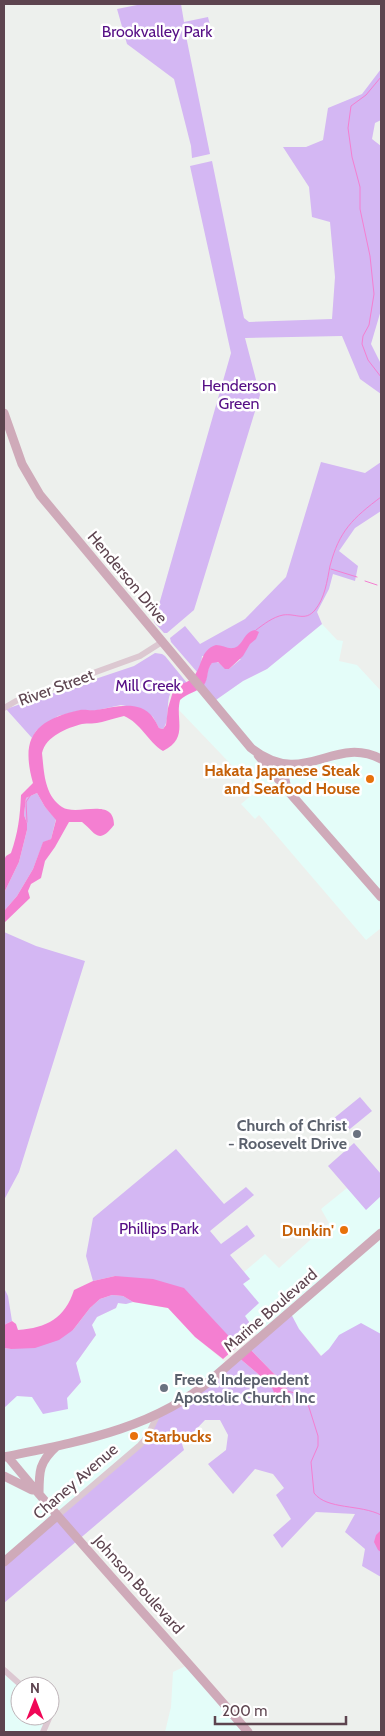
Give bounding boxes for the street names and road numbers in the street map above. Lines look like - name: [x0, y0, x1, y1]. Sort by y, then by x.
- street label: Henderson Drive: [84, 527, 172, 627]
- street label: River Street: [16, 665, 97, 710]
- street label: Marine Boulevard: [220, 1265, 321, 1356]
- street label: Chaney Avenue: [29, 1440, 121, 1523]
- street label: Johnson Boulevard: [89, 1530, 188, 1638]

